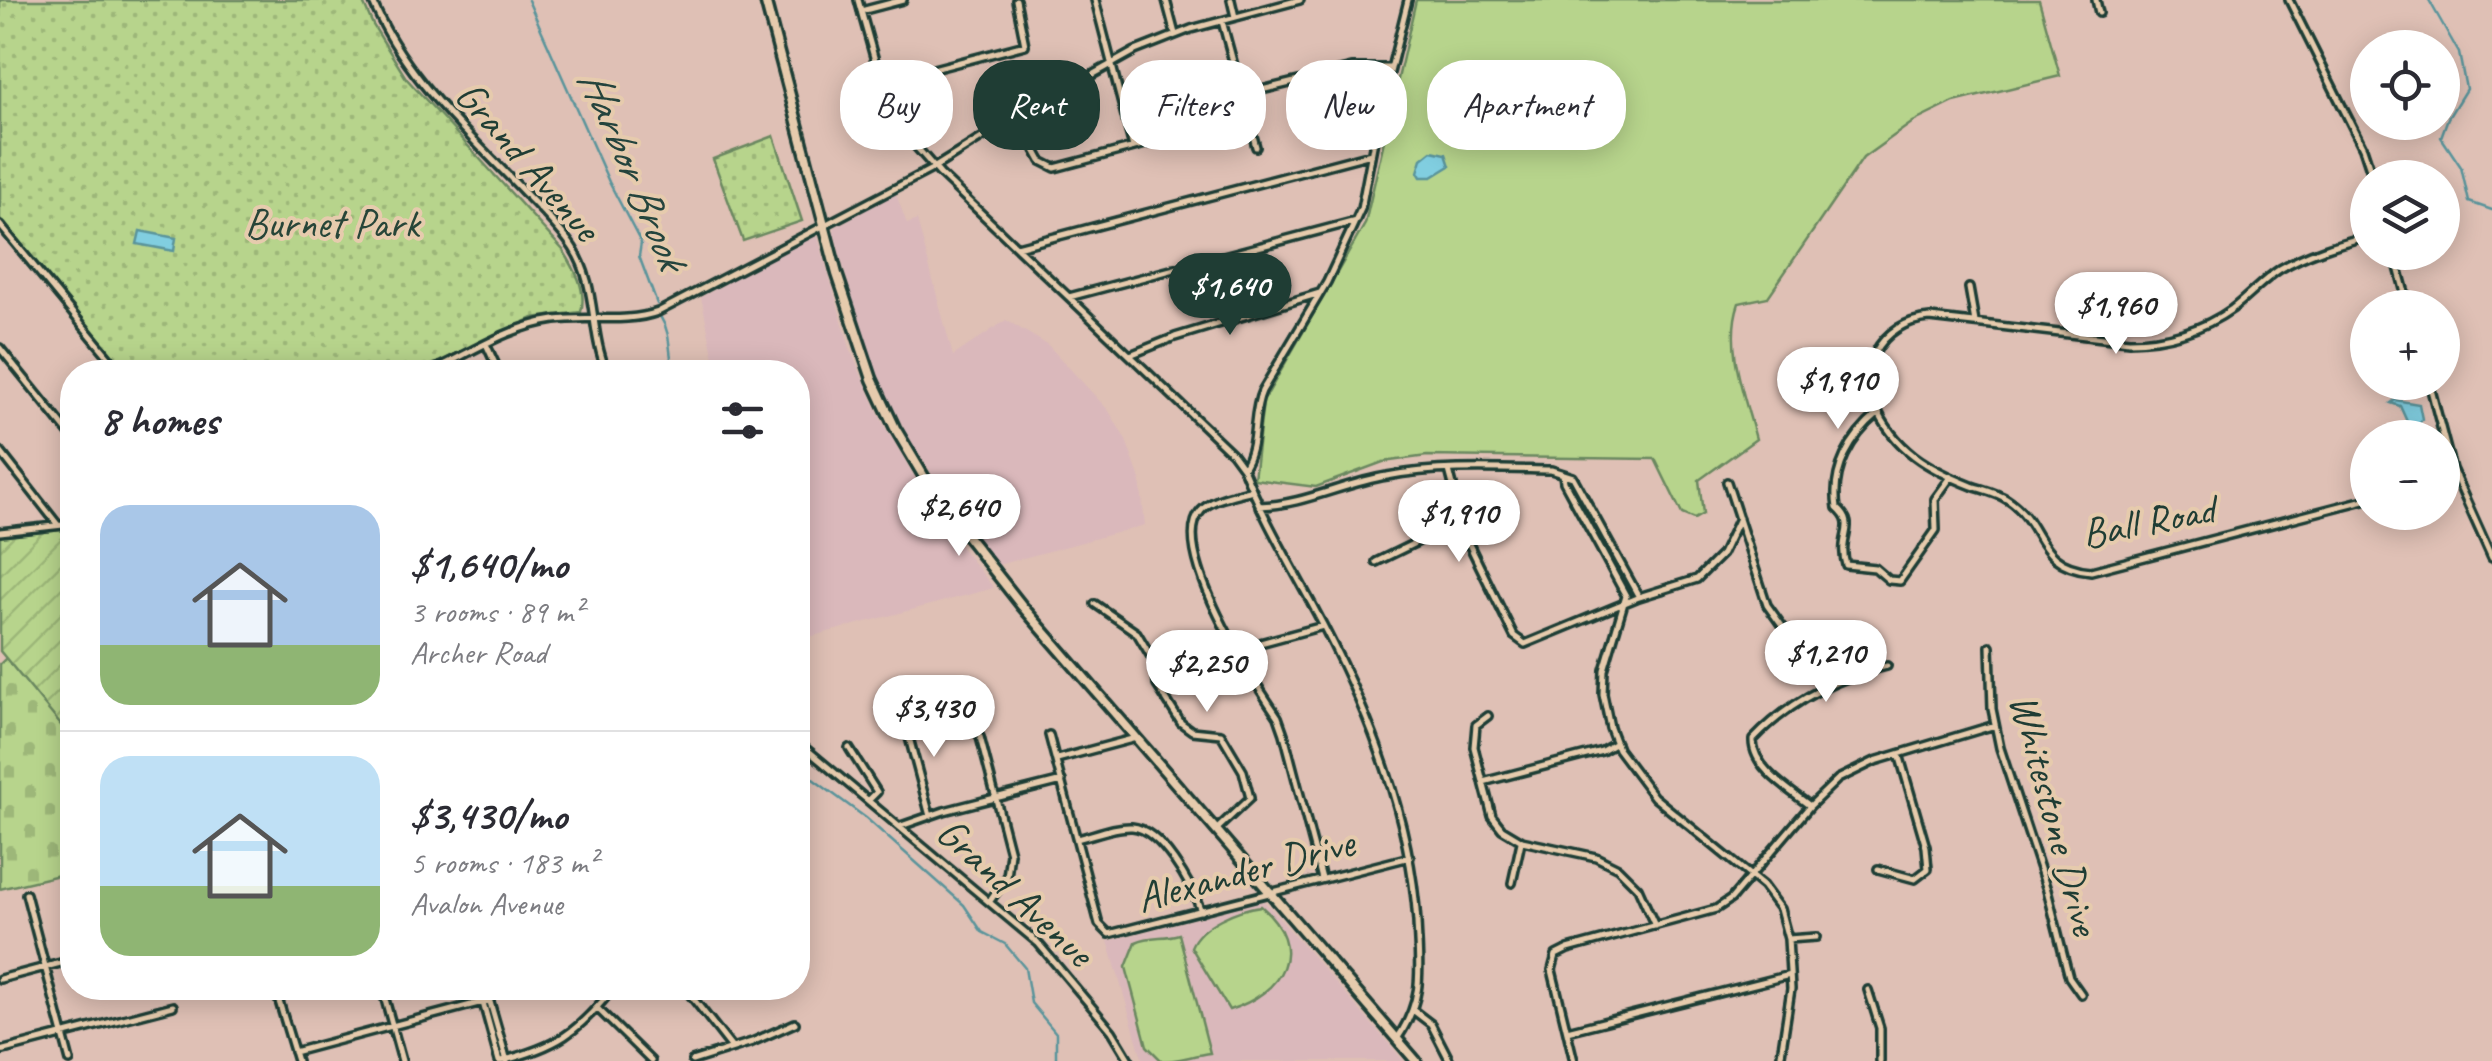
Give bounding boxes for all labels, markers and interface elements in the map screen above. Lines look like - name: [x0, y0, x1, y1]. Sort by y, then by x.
- map controls: [2350, 30, 2460, 530]
- button: locate: [2350, 30, 2460, 140]
- water label: Harbor Brook: [565, 60, 703, 283]
- chip: Buy: [840, 60, 953, 150]
- chip: Rent: [973, 60, 1100, 150]
- chip: Filters: [1120, 60, 1266, 150]
- chip: New: [1286, 60, 1407, 150]
- chip: Apartment: [1427, 60, 1626, 150]
- street label: Grand Avenue: [444, 70, 614, 255]
- button: layers: [2350, 160, 2460, 270]
- park label: Burnet Park: [245, 197, 422, 250]
- pin: $1,640: [1149, 253, 1311, 338]
- text: $1,640: [1190, 265, 1270, 306]
- pin: $1,960: [2035, 272, 2197, 357]
- text: $1,960: [2077, 284, 2155, 325]
- button: +: [2350, 290, 2460, 400]
- pin: $1,910: [1757, 347, 1919, 432]
- text: $1,910: [1799, 359, 1877, 400]
- icon: filters: [715, 393, 770, 448]
- text: 8 homes: [100, 394, 219, 447]
- button: −: [2350, 420, 2460, 530]
- pin: $2,640: [878, 474, 1040, 559]
- pin: $1,910: [1378, 480, 1540, 565]
- street label: Ball Road: [2077, 482, 2225, 560]
- text: $2,640: [919, 486, 999, 527]
- text: $1,910: [1420, 492, 1498, 533]
- text: $1,640/mo: [410, 538, 568, 591]
- icon: home: [180, 545, 300, 665]
- text: 3 rooms · 89 m²: [410, 591, 583, 632]
- pin: $1,210: [1745, 620, 1907, 705]
- pin: $2,250: [1126, 630, 1288, 715]
- text: Archer Road: [410, 632, 547, 673]
- text: $1,210: [1787, 632, 1865, 673]
- text: $2,250: [1168, 642, 1246, 683]
- pin: $3,430: [853, 675, 1015, 760]
- text: $3,430: [895, 687, 973, 728]
- street label: Whitestone Drive: [1997, 688, 2113, 943]
- text: $3,430/mo: [410, 789, 567, 842]
- icon: home: [180, 796, 300, 916]
- street label: Grand Avenue: [925, 806, 1107, 981]
- street label: Alexander Drive: [1131, 815, 1362, 925]
- text: 5 rooms · 183 m²: [410, 842, 597, 883]
- text: Avalon Avenue: [410, 883, 563, 924]

